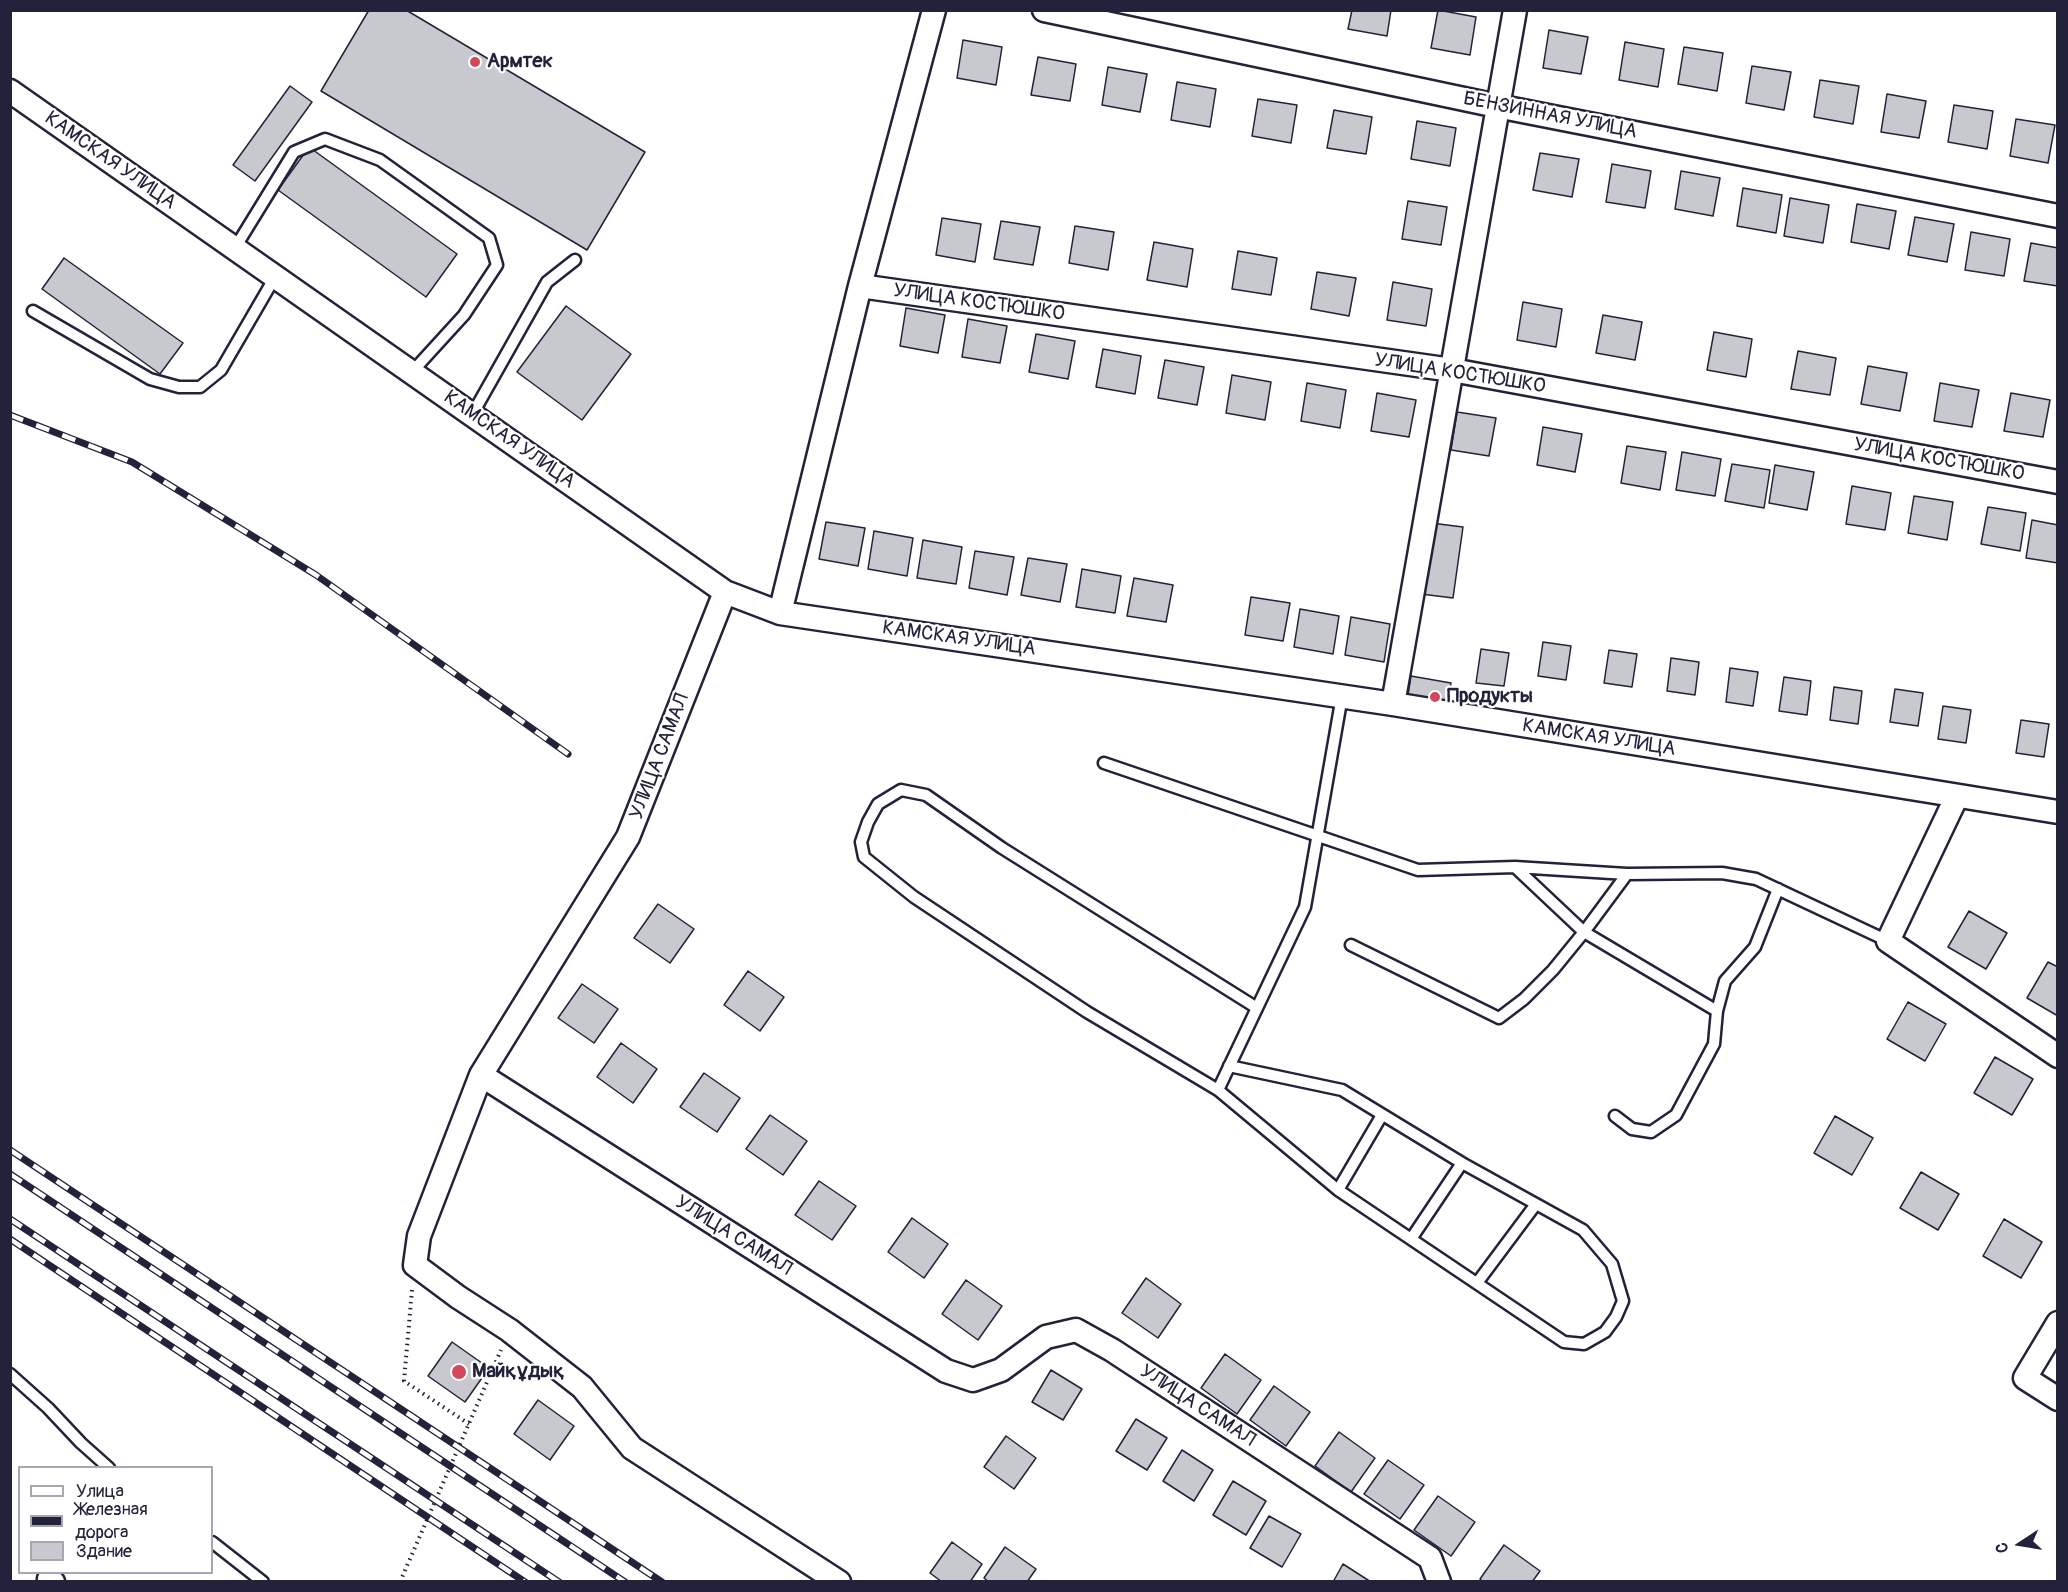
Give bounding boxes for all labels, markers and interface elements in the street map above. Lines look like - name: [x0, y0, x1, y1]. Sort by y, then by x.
- place label: Армтек: [487, 50, 553, 74]
- marker: Армтек: [468, 55, 482, 69]
- street label: БЕНЗИННАЯ УЛИЦА: [1461, 87, 1639, 145]
- street label: КАМСКАЯ УЛИЦА: [40, 107, 180, 215]
- street label: УЛИЦА КОСТЮШКО: [892, 279, 1066, 327]
- street label: УЛИЦА КОСТЮШКО: [1373, 349, 1547, 399]
- street label: КАМСКАЯ УЛИЦА: [439, 386, 579, 494]
- street label: УЛИЦА КОСТЮШКО: [1852, 433, 2026, 487]
- street label: КАМСКАЯ УЛИЦА: [881, 616, 1037, 662]
- place label: Продукты: [1447, 685, 1533, 709]
- marker: Продукты: [1428, 690, 1442, 704]
- street label: УЛИЦА САМАЛ: [625, 691, 695, 823]
- street label: КАМСКАЯ УЛИЦА: [1521, 714, 1677, 762]
- street label: УЛИЦА САМАЛ: [671, 1191, 795, 1281]
- place label: Майқұдық: [472, 1360, 564, 1384]
- street label: УЛИЦА САМАЛ: [1135, 1360, 1259, 1452]
- marker: Майқұдық: [450, 1363, 468, 1381]
- legend: [18, 1466, 213, 1574]
- text: Улица: [76, 1480, 124, 1503]
- text: Железная дорога: [75, 1498, 148, 1544]
- north arrow: [1990, 1514, 2050, 1574]
- text: Здание: [76, 1540, 132, 1563]
- text: С: [1992, 1541, 2013, 1555]

